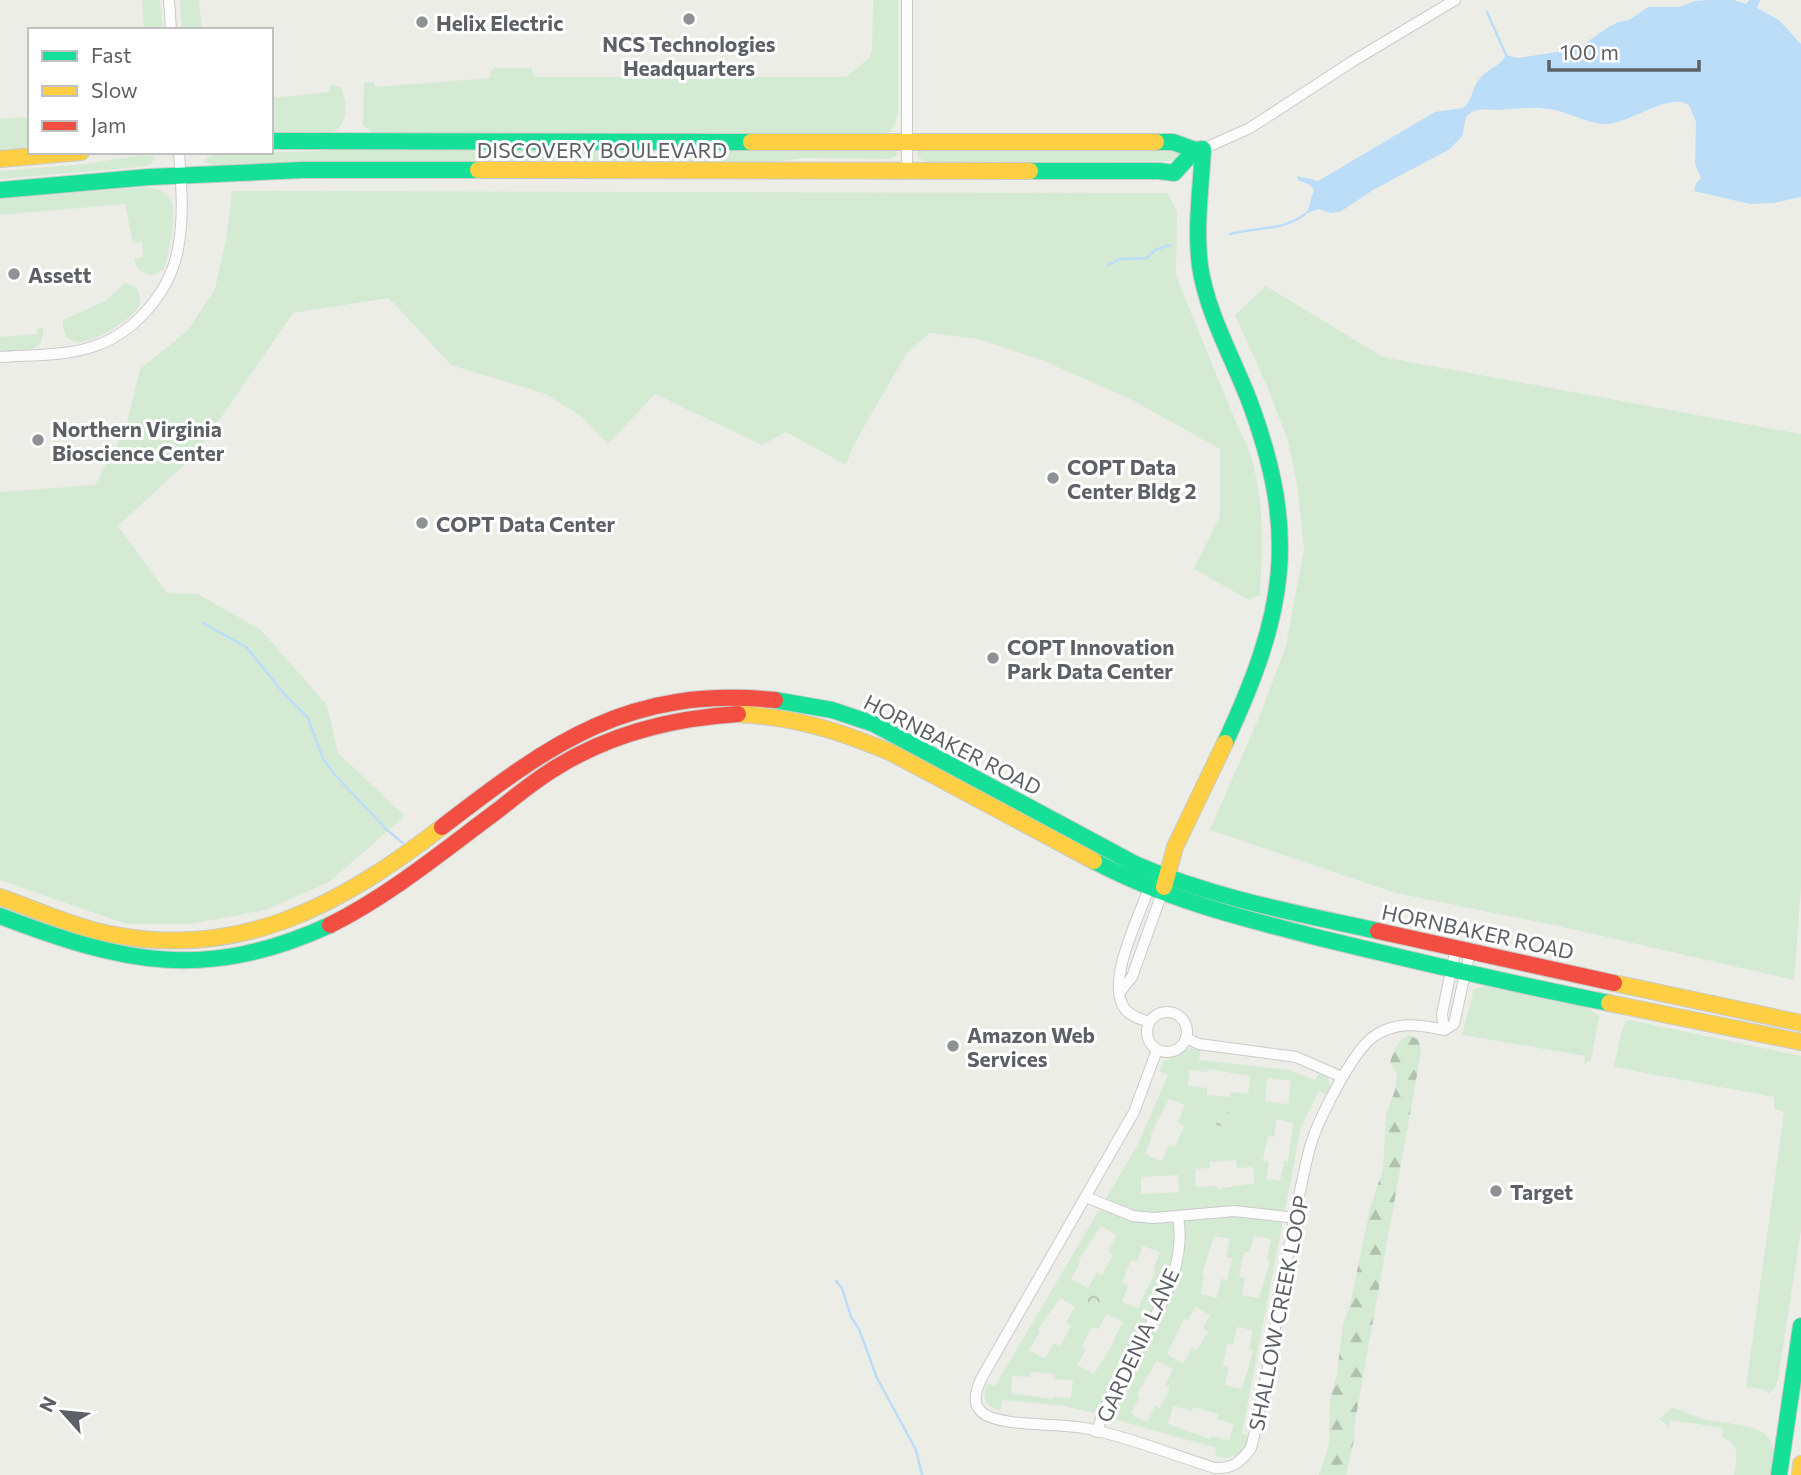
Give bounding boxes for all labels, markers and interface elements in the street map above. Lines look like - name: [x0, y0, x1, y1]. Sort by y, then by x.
- place label: Helix Electric: [436, 10, 563, 35]
- marker: NCS Technologies Headquarters: [681, 11, 697, 27]
- marker: Helix Electric: [414, 14, 430, 30]
- legend: [28, 28, 273, 154]
- scale bar: [1549, 28, 1700, 72]
- place label: NCS Technologies Headquarters: [602, 31, 776, 80]
- text: 100 m: [1560, 39, 1619, 64]
- text: Fast: [91, 42, 132, 67]
- text: Slow: [91, 77, 138, 102]
- text: Jam: [91, 112, 126, 137]
- street label: DISCOVERY BOULEVARD: [477, 137, 727, 162]
- place label: Assett: [28, 262, 91, 287]
- marker: Assett: [6, 266, 22, 282]
- place label: Northern Virginia Bioscience Center: [52, 416, 225, 465]
- marker: Northern Virginia Bioscience Center: [30, 432, 46, 448]
- place label: COPT Data Center Bldg 2: [1067, 454, 1197, 503]
- marker: COPT Data Center Bldg 2: [1045, 470, 1061, 486]
- place label: COPT Data Center: [436, 511, 615, 536]
- marker: COPT Data Center: [414, 515, 430, 531]
- place label: COPT Innovation Park Data Center: [1007, 634, 1174, 683]
- marker: COPT Innovation Park Data Center: [985, 650, 1001, 666]
- street label: HORNBAKER ROAD: [860, 688, 1046, 800]
- street label: HORNBAKER ROAD: [1380, 898, 1576, 964]
- place label: Amazon Web Services: [967, 1022, 1095, 1071]
- marker: Amazon Web Services: [945, 1038, 961, 1054]
- place label: Target: [1510, 1179, 1573, 1204]
- marker: Target: [1488, 1183, 1504, 1199]
- street label: SHALLOW CREEK LOOP: [1243, 1193, 1313, 1433]
- street label: GARDENIA LANE: [1090, 1264, 1184, 1426]
- north arrow: [28, 1377, 98, 1447]
- text: N: [34, 1392, 61, 1416]

